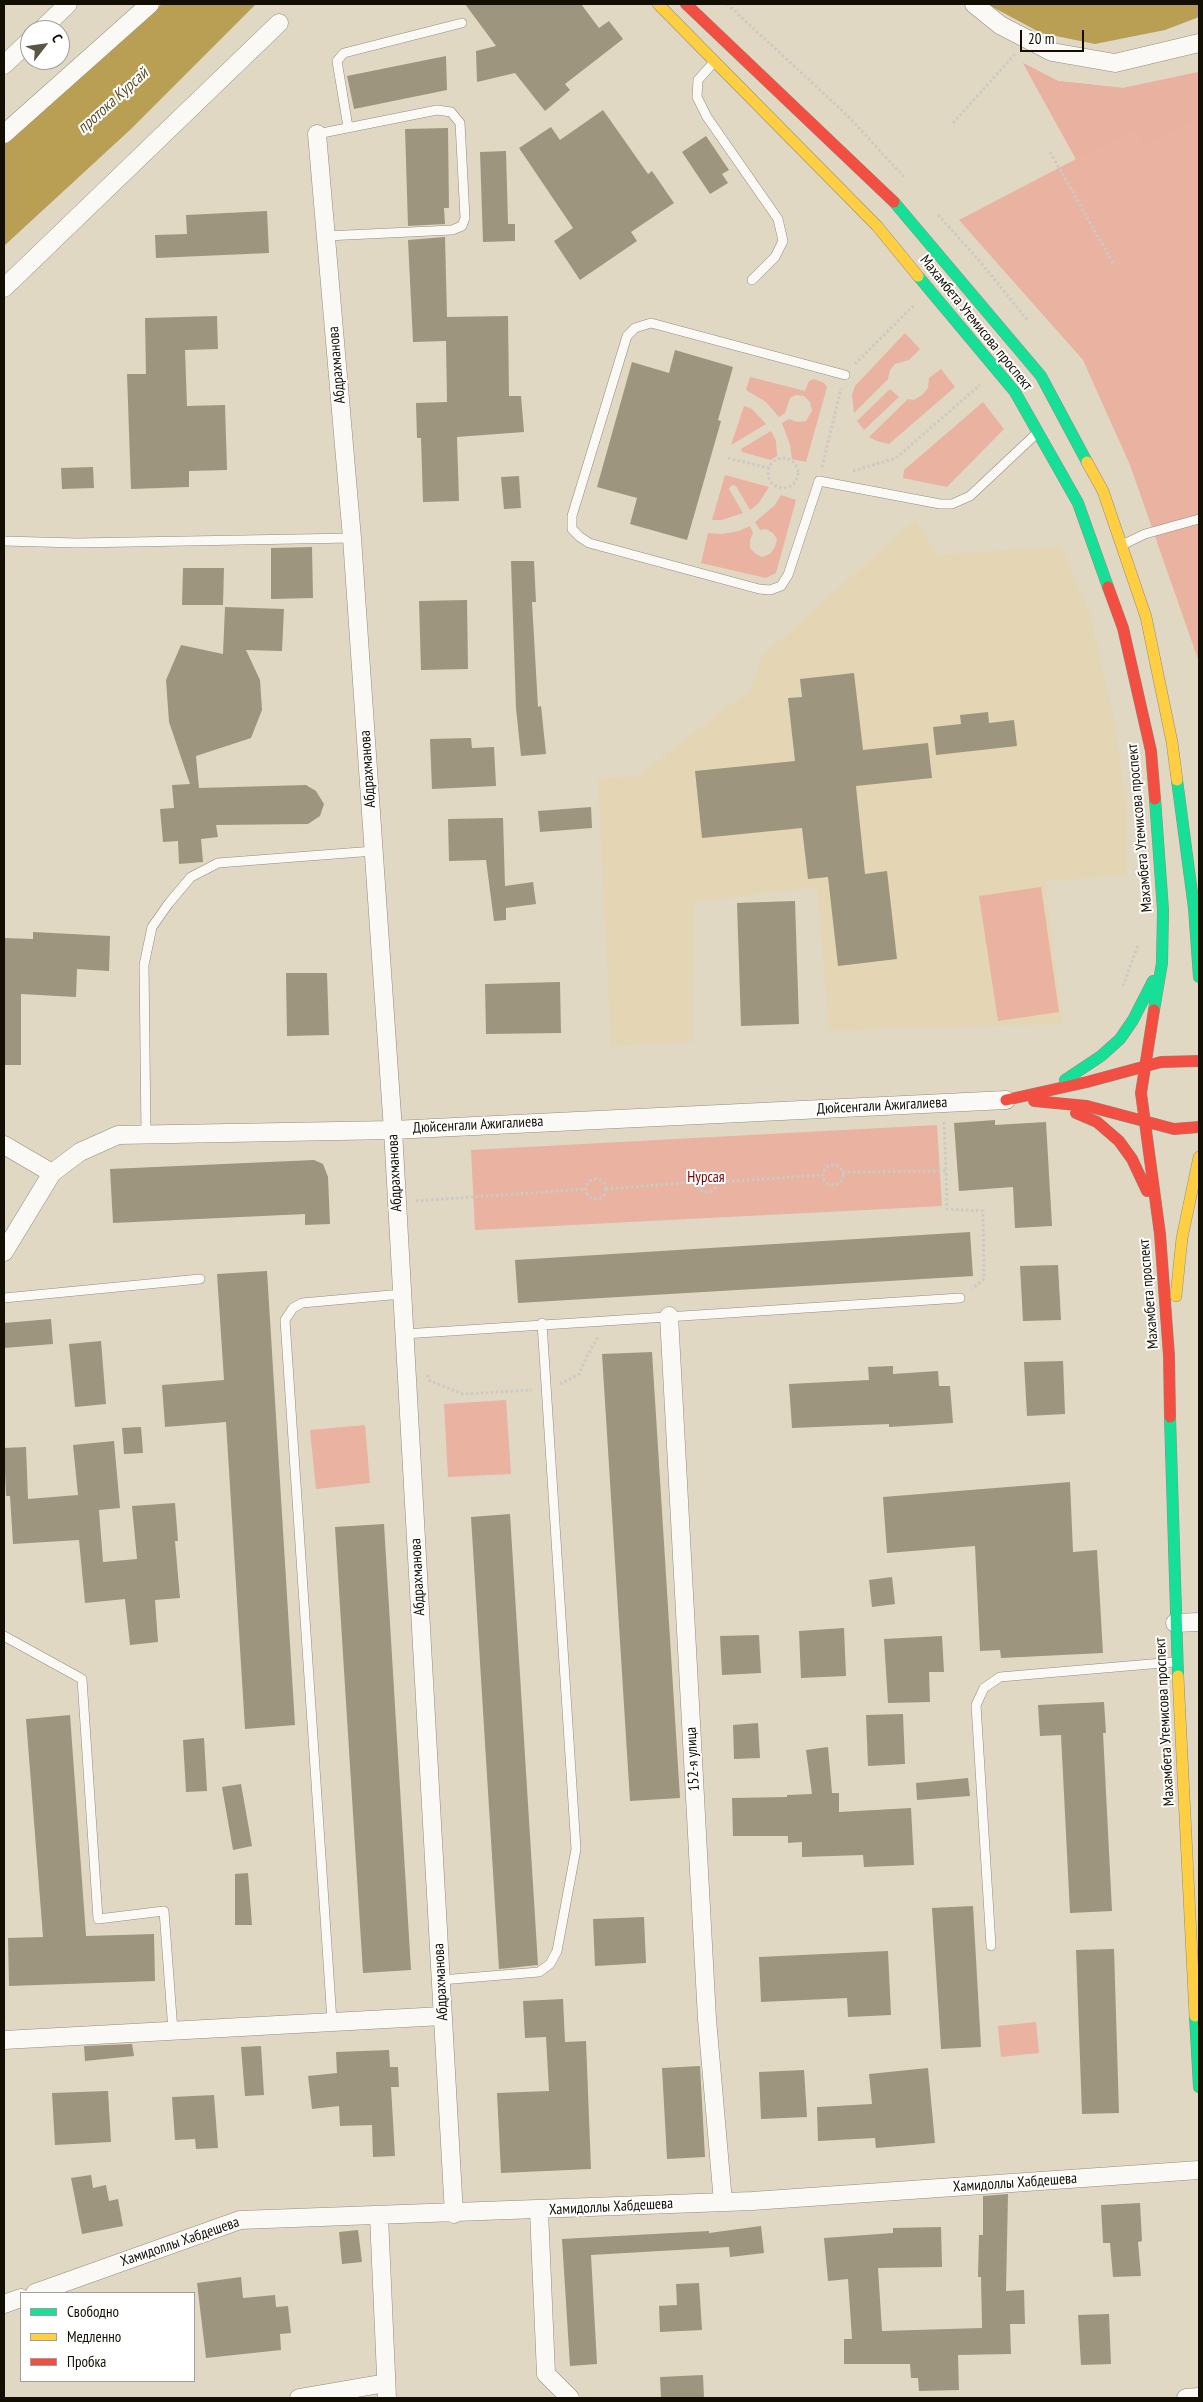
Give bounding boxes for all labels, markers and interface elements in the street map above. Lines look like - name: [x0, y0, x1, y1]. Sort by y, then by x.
- north arrow: [20, 20, 70, 70]
- scale bar: [1023, 20, 1087, 52]
- text: 20 m: [1028, 29, 1054, 48]
- text: С: [48, 31, 67, 45]
- water label: протока Курсай: [74, 64, 152, 138]
- street label: Махамбета Утемисова проспект: [916, 252, 1036, 394]
- street label: Абдрахманова: [325, 325, 349, 405]
- street label: Абдрахманова: [356, 730, 380, 808]
- street label: Махамбета Утемисова проспект: [1124, 743, 1156, 913]
- street label: Дюйсенгали Ажигалиева: [816, 1094, 948, 1118]
- street label: Дюйсенгали Ажигалиева: [412, 1113, 544, 1137]
- street label: Абдрахманова: [384, 1134, 406, 1212]
- park label: Нурсая: [687, 1169, 725, 1187]
- street label: Махамбета проспект: [1135, 1238, 1163, 1350]
- street label: Абдрахманова: [407, 1538, 429, 1616]
- street label: Махамбета Утемисова проспект: [1152, 1637, 1178, 1807]
- street label: 152-я улица: [682, 1726, 704, 1792]
- street label: Абдрахманова: [430, 1943, 452, 2021]
- street label: Хамидоллы Хабдешева: [952, 2170, 1078, 2196]
- street label: Хамидоллы Хабдешева: [548, 2195, 674, 2219]
- street label: Хамидоллы Хабдешева: [118, 2213, 242, 2271]
- legend: [20, 2292, 195, 2382]
- text: Свободно: [67, 2302, 119, 2321]
- text: Медленно: [67, 2327, 121, 2346]
- text: Пробка: [67, 2352, 106, 2371]

